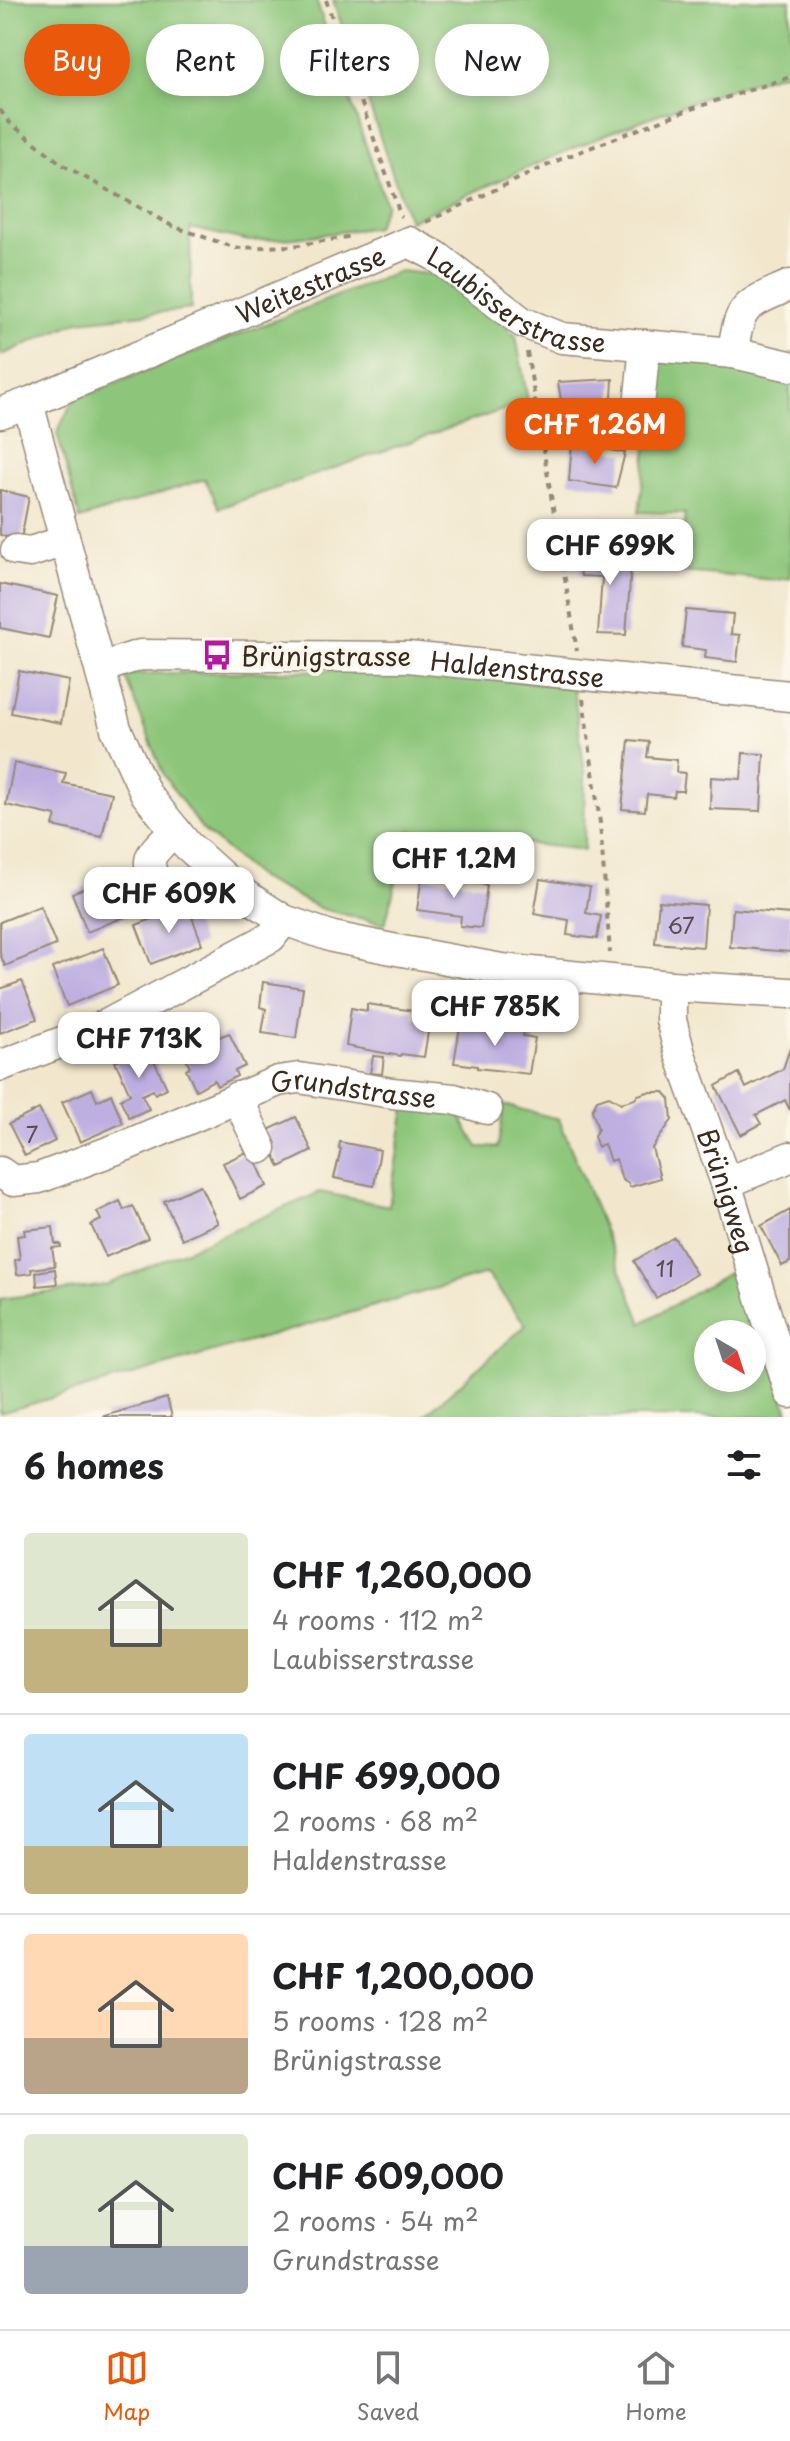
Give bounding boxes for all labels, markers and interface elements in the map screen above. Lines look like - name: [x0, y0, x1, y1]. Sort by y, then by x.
- chip: Buy: [24, 24, 130, 96]
- chip: Rent: [146, 24, 264, 96]
- chip: Filters: [280, 24, 419, 96]
- chip: New: [435, 24, 549, 96]
- street label: Weitestrasse: [229, 235, 391, 333]
- street label: Laubisserstrasse: [421, 235, 608, 361]
- pin: CHF 1.26M: [503, 398, 687, 466]
- text: CHF 1.26M: [524, 404, 666, 443]
- pin: CHF 699K: [527, 519, 693, 587]
- text: CHF 699K: [545, 525, 675, 564]
- place label: Brünigstrasse: [241, 636, 411, 675]
- bus stop icon: Brünigstrasse: [200, 638, 234, 672]
- street label: Haldenstrasse: [428, 640, 606, 696]
- pin: CHF 1.2M: [371, 832, 537, 900]
- text: CHF 1.2M: [391, 838, 517, 877]
- pin: CHF 609K: [86, 867, 252, 935]
- text: CHF 609K: [102, 873, 236, 912]
- house number: 67: [668, 908, 694, 941]
- pin: CHF 785K: [412, 980, 578, 1048]
- text: CHF 785K: [430, 986, 560, 1025]
- pin: CHF 713K: [56, 1012, 222, 1080]
- text: CHF 713K: [76, 1018, 202, 1057]
- street label: Grundstrasse: [267, 1058, 438, 1117]
- house number: 7: [26, 1117, 38, 1150]
- street label: Brünigweg: [688, 1122, 766, 1259]
- house number: 11: [656, 1251, 674, 1284]
- north arrow: [694, 1320, 766, 1392]
- map controls: [694, 1320, 766, 1392]
- text: 6 homes: [24, 1439, 164, 1491]
- icon: filters: [722, 1443, 766, 1487]
- text: CHF 1,260,000: [272, 1548, 532, 1600]
- icon: home: [88, 1565, 184, 1661]
- text: 4 rooms · 112 m²: [272, 1600, 484, 1639]
- text: Laubisserstrasse: [272, 1639, 474, 1678]
- text: CHF 699,000: [272, 1749, 500, 1801]
- icon: home: [88, 1766, 184, 1862]
- text: 2 rooms · 68 m²: [272, 1801, 478, 1840]
- text: Haldenstrasse: [272, 1840, 447, 1879]
- text: CHF 1,200,000: [272, 1949, 534, 2001]
- icon: home: [88, 1966, 184, 2062]
- text: 5 rooms · 128 m²: [272, 2001, 488, 2040]
- text: Brünigstrasse: [272, 2040, 442, 2079]
- text: CHF 609,000: [272, 2149, 504, 2201]
- icon: home: [88, 2166, 184, 2262]
- text: 2 rooms · 54 m²: [272, 2201, 479, 2240]
- text: Grundstrasse: [272, 2240, 440, 2279]
- tab: Map: [103, 2346, 150, 2427]
- tab: Saved: [357, 2346, 419, 2427]
- tab: Home: [626, 2346, 687, 2427]

